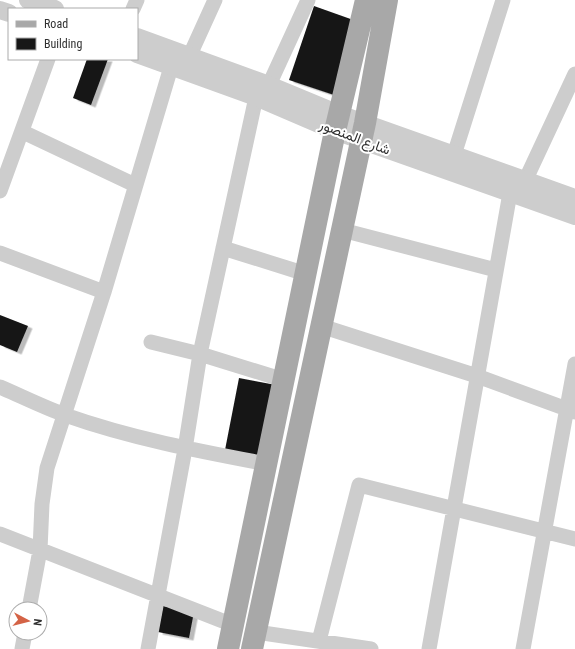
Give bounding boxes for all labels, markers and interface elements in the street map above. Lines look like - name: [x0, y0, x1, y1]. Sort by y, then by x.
- legend: [8, 8, 138, 60]
- text: Road: [44, 17, 68, 31]
- text: Building: [44, 37, 82, 51]
- street label: شارع المنصور: [315, 116, 393, 161]
- north arrow: [8, 601, 48, 641]
- text: N: [31, 618, 44, 627]

